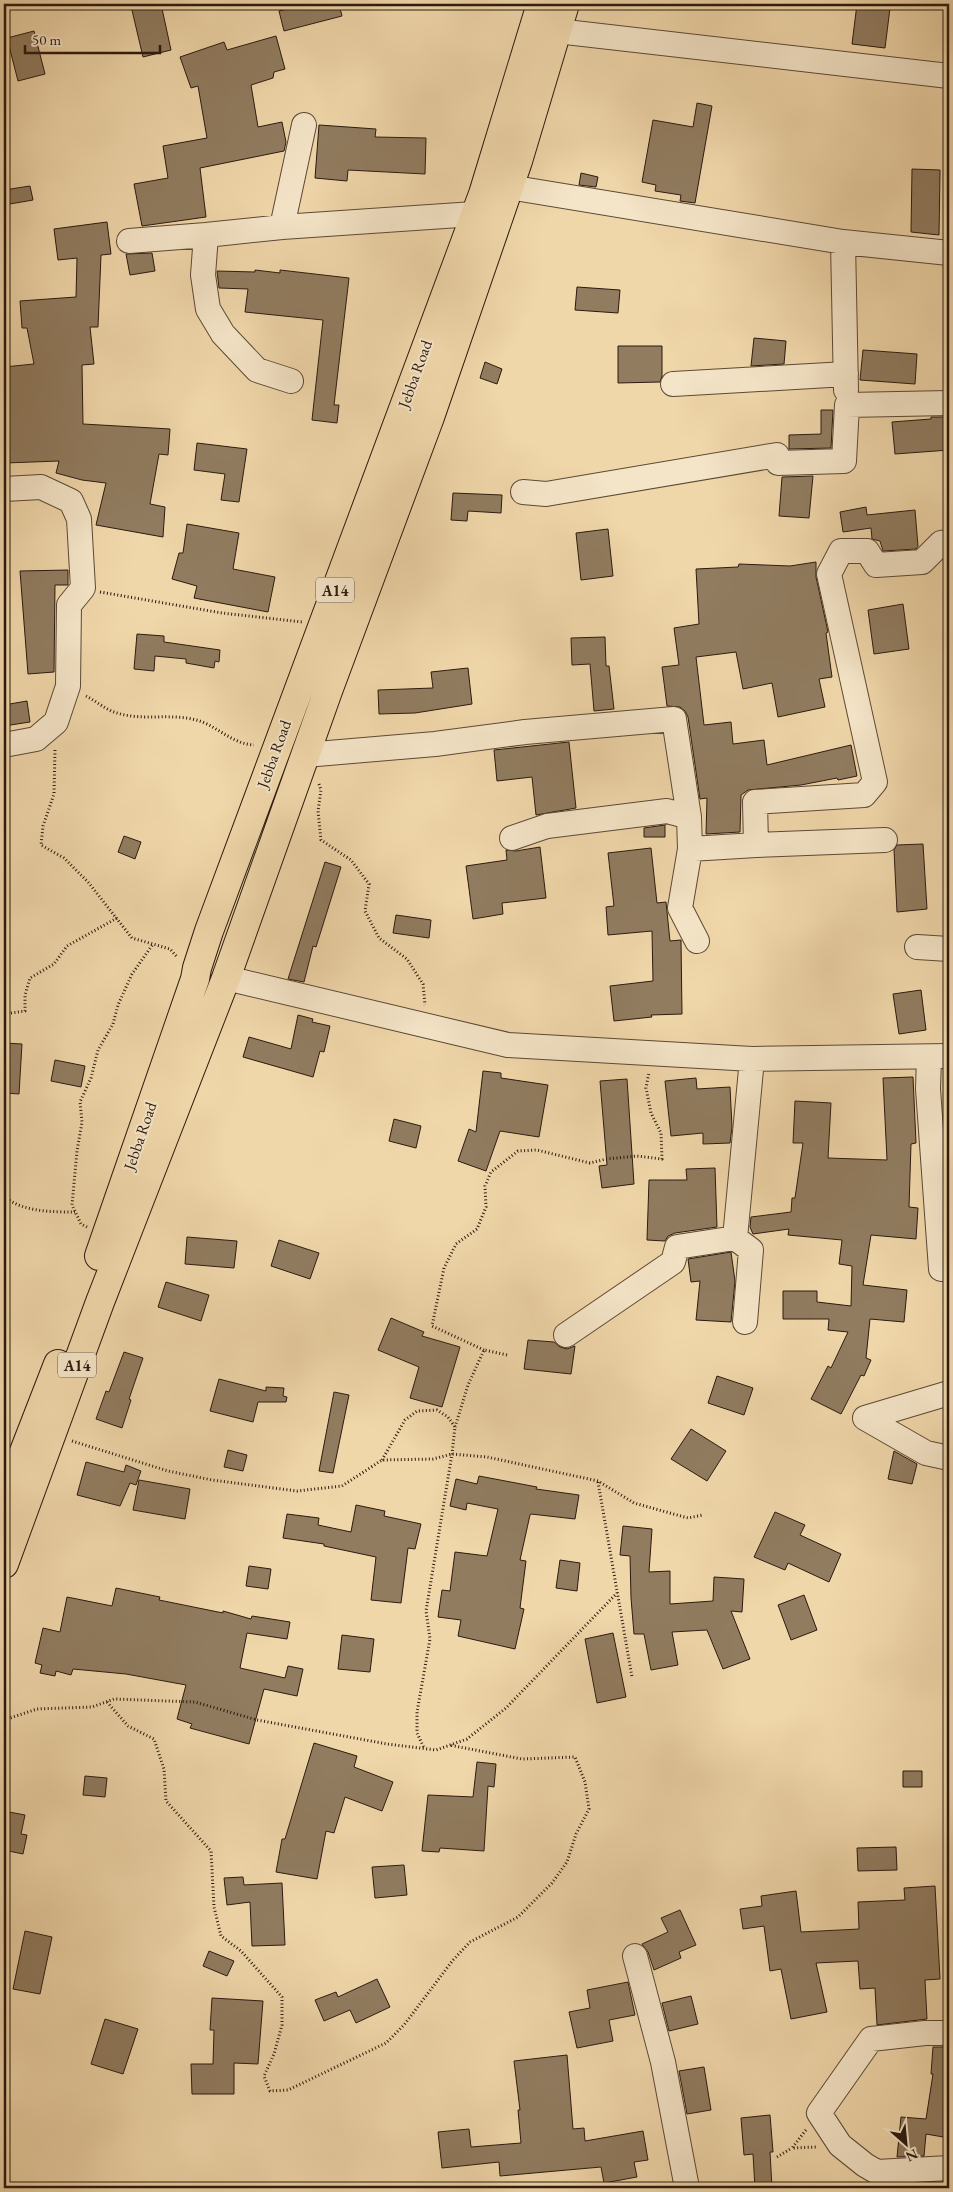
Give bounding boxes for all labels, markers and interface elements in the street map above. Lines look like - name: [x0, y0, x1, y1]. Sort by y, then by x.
- scale bar: [25, 22, 160, 54]
- text: 50 m: [32, 30, 61, 49]
- street label: Jebba Road: [392, 336, 437, 413]
- road number: A14: [316, 578, 354, 602]
- street label: Jebba Road: [251, 716, 296, 793]
- street label: Jebba Road: [118, 1098, 162, 1175]
- road number: A14: [58, 1352, 96, 1378]
- north arrow: [880, 2120, 930, 2170]
- text: N: [902, 2145, 921, 2166]

